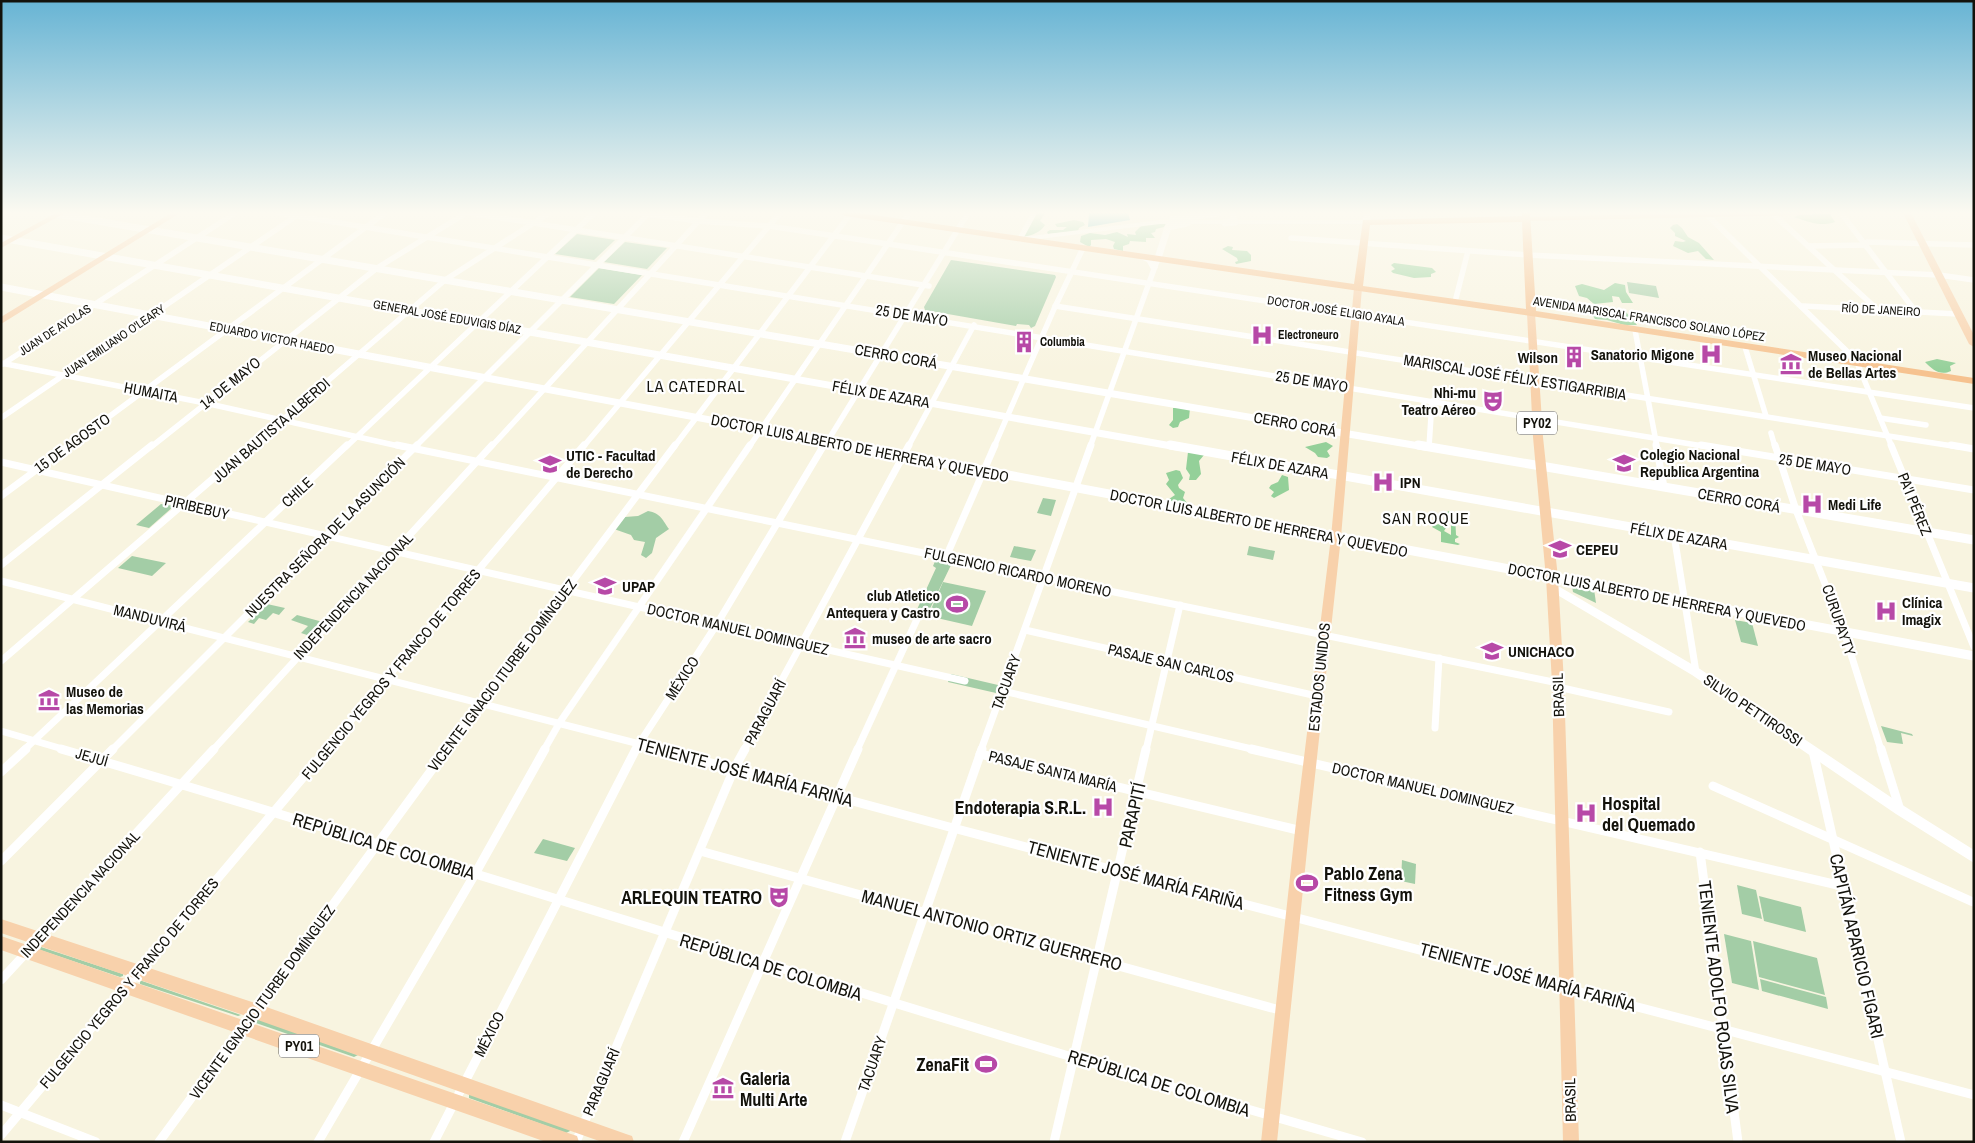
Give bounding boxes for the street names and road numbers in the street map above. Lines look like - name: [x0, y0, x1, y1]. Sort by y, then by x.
- street label: DOCTOR JOSÉ ELIGIO AYALA: [1266, 292, 1406, 330]
- street label: AVENIDA MARISCAL FRANCISCO SOLANO LÓPEZ: [1531, 293, 1766, 345]
- street label: GENERAL JOSÉ EDUVIGIS DÍAZ: [372, 296, 522, 338]
- street label: 25 DE MAYO: [874, 299, 950, 331]
- street label: JUAN DE AYOLAS: [16, 300, 95, 359]
- street label: RÍO DE JANEIRO: [1841, 300, 1921, 320]
- street label: JUAN EMILIANO O'LEARY: [60, 301, 169, 381]
- street label: EDUARDO VICTOR HAEDO: [208, 318, 336, 358]
- street label: CERRO CORÁ: [853, 338, 940, 374]
- street label: MARISCAL JOSÉ FÉLIX ESTIGARRIBIA: [1402, 349, 1629, 405]
- street label: 14 DE MAYO: [195, 352, 265, 414]
- street label: 25 DE MAYO: [1274, 365, 1350, 397]
- street label: JUAN BAUTISTA ALBERDI: [208, 373, 334, 487]
- street label: FÉLIX DE AZARA: [831, 375, 932, 413]
- street label: HUMAITA: [122, 376, 181, 408]
- street label: CERRO CORÁ: [1252, 406, 1339, 442]
- street label: 15 DE AGOSTO: [30, 408, 114, 478]
- street label: DOCTOR LUIS ALBERTO DE HERRERA Y QUEVEDO: [709, 409, 1011, 487]
- road number: PY02: [1517, 412, 1557, 434]
- street label: FÉLIX DE AZARA: [1230, 446, 1331, 484]
- street label: 25 DE MAYO: [1777, 448, 1853, 480]
- street label: NUESTRA SEÑORA DE LA ASUNCIÓN: [240, 452, 410, 622]
- street label: PA'I PÉREZ: [1893, 470, 1937, 539]
- street label: CHILE: [277, 472, 317, 512]
- street label: CERRO CORÁ: [1696, 482, 1783, 518]
- street label: DOCTOR LUIS ALBERTO DE HERRERA Y QUEVEDO: [1108, 484, 1410, 562]
- street label: PIRIBEBUY: [163, 489, 232, 525]
- street label: FÉLIX DE AZARA: [1629, 517, 1730, 555]
- street label: INDEPENDENCIA NACIONAL: [288, 528, 418, 664]
- street label: FULGENCIO RICARDO MORENO: [923, 542, 1113, 602]
- street label: DOCTOR LUIS ALBERTO DE HERRERA Y QUEVEDO: [1506, 558, 1808, 636]
- street label: FULGENCIO YEGROS Y FRANCO DE TORRES: [297, 564, 485, 784]
- street label: VICENTE IGNACIO ITURBE DOMÍNGUEZ: [423, 574, 582, 775]
- street label: CURUPAYTY: [1817, 582, 1861, 659]
- street label: DOCTOR MANUEL DOMINGUEZ: [645, 598, 831, 660]
- street label: MANDUVIRÁ: [112, 599, 189, 637]
- street label: ESTADOS UNIDOS: [1303, 622, 1335, 732]
- street label: PASAJE SAN CARLOS: [1106, 638, 1236, 688]
- street label: TACUARY: [986, 651, 1026, 713]
- street label: MÉXICO: [660, 652, 704, 704]
- street label: SILVIO PETTIROSSI: [1699, 669, 1807, 751]
- street label: BRASIL: [1547, 673, 1569, 717]
- street label: PARAGUARÍ: [739, 675, 791, 749]
- street label: TENIENTE JOSÉ MARÍA FARIÑA: [634, 731, 856, 813]
- street label: JEJUÍ: [73, 742, 111, 772]
- street label: PASAJE SANTA MARÍA: [987, 745, 1120, 797]
- street label: DOCTOR MANUEL DOMINGUEZ: [1330, 757, 1516, 819]
- street label: PARAPITÍ: [1112, 779, 1152, 850]
- street label: REPÚBLICA DE COLOMBIA: [290, 806, 478, 886]
- street label: INDEPENDENCIA NACIONAL: [15, 826, 145, 962]
- street label: TENIENTE JOSÉ MARÍA FARIÑA: [1025, 834, 1247, 916]
- street label: CAPITÁN APARICIO FIGARI: [1824, 851, 1890, 1041]
- street label: FULGENCIO YEGROS Y FRANCO DE TORRES: [35, 873, 223, 1093]
- street label: TENIENTE ADOLFO ROJAS SILVA: [1692, 879, 1746, 1115]
- street label: MANUEL ANTONIO ORTIZ GUERRERO: [859, 883, 1125, 977]
- street label: VICENTE IGNACIO ITURBE DOMÍNGUEZ: [184, 900, 340, 1104]
- street label: REPÚBLICA DE COLOMBIA: [677, 927, 865, 1007]
- street label: TENIENTE JOSÉ MARÍA FARIÑA: [1417, 936, 1639, 1018]
- street label: MÉXICO: [469, 1008, 509, 1060]
- street label: TACUARY: [853, 1033, 892, 1095]
- road number: PY01: [279, 1034, 319, 1058]
- street label: REPÚBLICA DE COLOMBIA: [1065, 1043, 1253, 1123]
- street label: PARAGUARÍ: [577, 1044, 625, 1119]
- street label: BRASIL: [1559, 1078, 1581, 1122]

